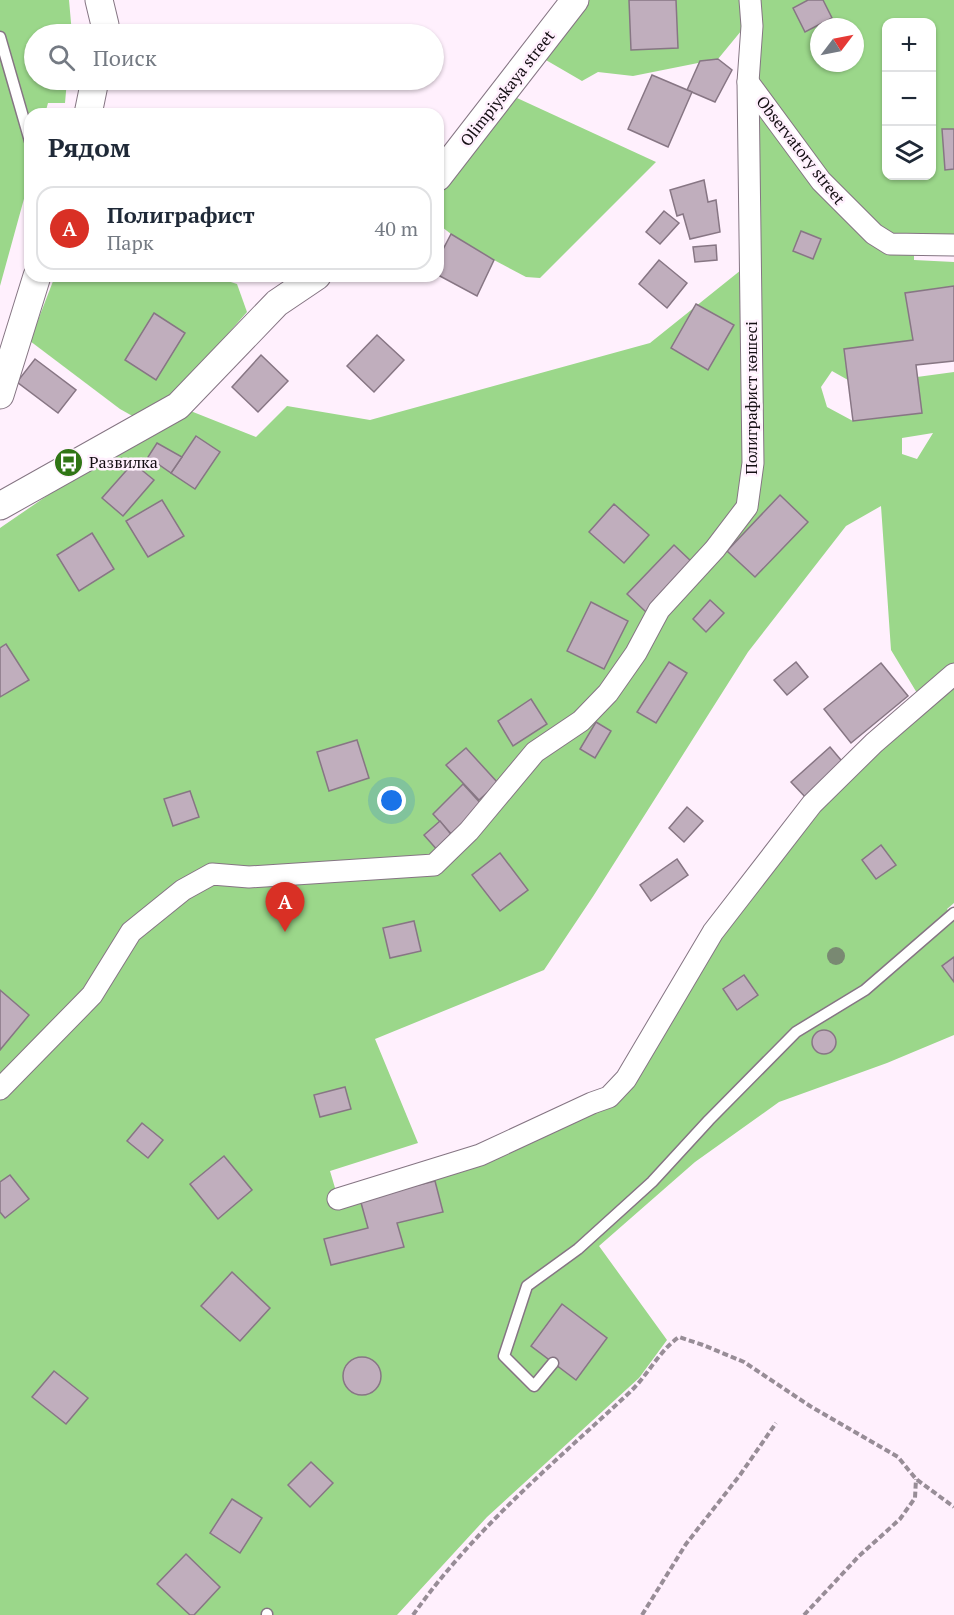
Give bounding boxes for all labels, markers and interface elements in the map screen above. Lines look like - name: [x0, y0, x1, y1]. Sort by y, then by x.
- north arrow: [810, 18, 864, 72]
- map controls: [882, 18, 936, 180]
- button: +: [882, 18, 936, 72]
- search box: [24, 24, 444, 90]
- street label: Olimpiyskaya street: [455, 25, 559, 151]
- icon: search: [45, 41, 78, 74]
- text: Поиск: [93, 43, 157, 72]
- button: −: [882, 72, 936, 126]
- street label: Observatory street: [752, 91, 850, 209]
- button: layers: [882, 126, 936, 180]
- text: Рядом: [48, 130, 131, 164]
- text: Полиграфист: [107, 200, 255, 229]
- text: A: [62, 215, 77, 242]
- text: 40 m: [375, 215, 418, 242]
- text: Парк: [107, 229, 154, 256]
- street label: Полиграфист көшесі: [740, 321, 762, 475]
- bus stop icon: Развилка: [52, 446, 84, 478]
- place label: Развилка: [89, 451, 158, 473]
- your location: [377, 786, 406, 815]
- pin: A: [266, 882, 304, 932]

